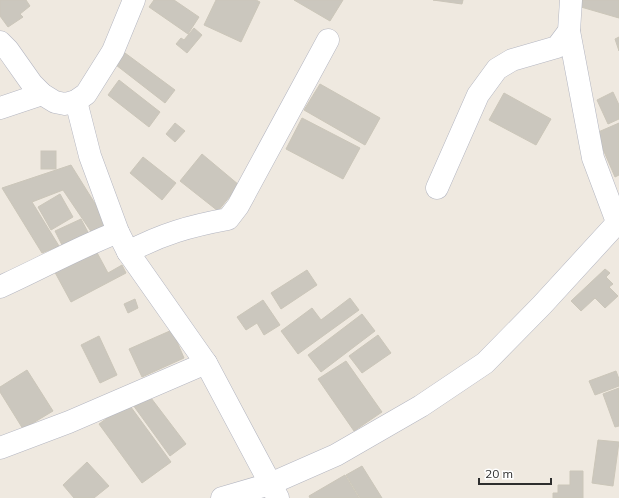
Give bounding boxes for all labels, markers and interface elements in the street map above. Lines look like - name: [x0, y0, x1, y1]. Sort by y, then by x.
- scale bar: [479, 460, 551, 486]
- text: 20 m: [485, 466, 513, 481]

